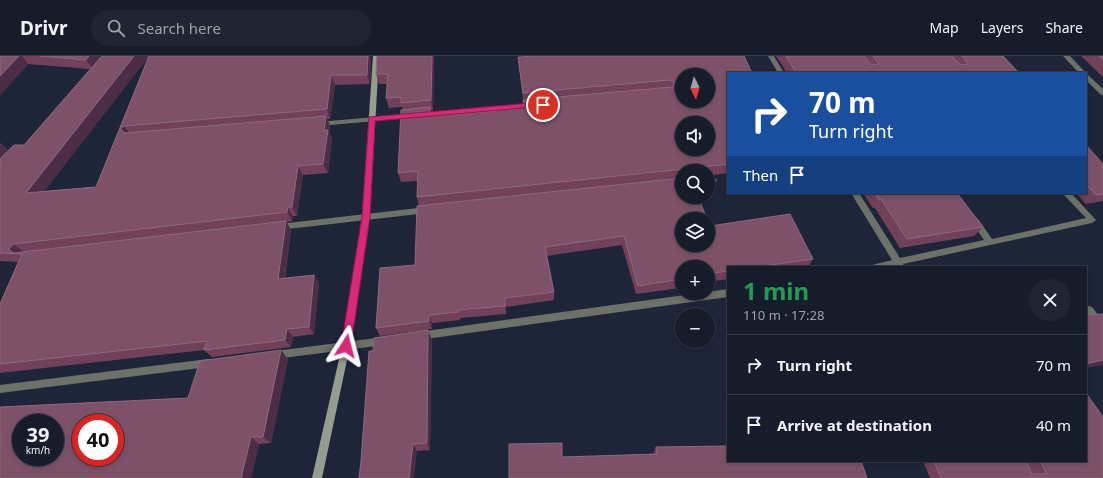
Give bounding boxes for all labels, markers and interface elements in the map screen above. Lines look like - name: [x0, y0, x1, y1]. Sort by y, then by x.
- search box: [91, 10, 371, 46]
- text: Drivr: [20, 15, 67, 41]
- icon: search: [105, 17, 127, 39]
- text: Search here: [137, 18, 221, 38]
- text: Map: [930, 18, 959, 37]
- text: Layers: [981, 18, 1023, 37]
- text: Share: [1045, 18, 1083, 37]
- north arrow: [675, 68, 715, 108]
- map controls: [675, 68, 715, 348]
- text: 70 m: [809, 83, 876, 121]
- pin: [526, 88, 560, 122]
- icon: right: [743, 88, 795, 140]
- icon: arrive: [532, 94, 554, 116]
- button: sound: [675, 116, 715, 156]
- text: Turn right: [809, 119, 893, 143]
- button: search: [675, 164, 715, 204]
- icon: arrive: [786, 164, 808, 186]
- text: Then: [743, 165, 778, 185]
- button: layers: [675, 212, 715, 252]
- button: +: [675, 260, 715, 300]
- text: 1 min: [743, 274, 809, 307]
- button: close: [1029, 279, 1071, 321]
- text: 110 m · 17:28: [743, 306, 824, 324]
- button: −: [675, 308, 715, 348]
- position arrow: [325, 325, 367, 367]
- icon: right: [743, 354, 765, 376]
- text: Turn right: [777, 355, 852, 375]
- text: 70 m: [1036, 355, 1071, 375]
- speed limit sign: 40: [72, 414, 124, 466]
- icon: arrive: [743, 414, 765, 436]
- text: Arrive at destination: [777, 415, 932, 435]
- text: 40 m: [1036, 415, 1071, 435]
- text: 39: [27, 421, 49, 448]
- text: km/h: [26, 443, 50, 457]

